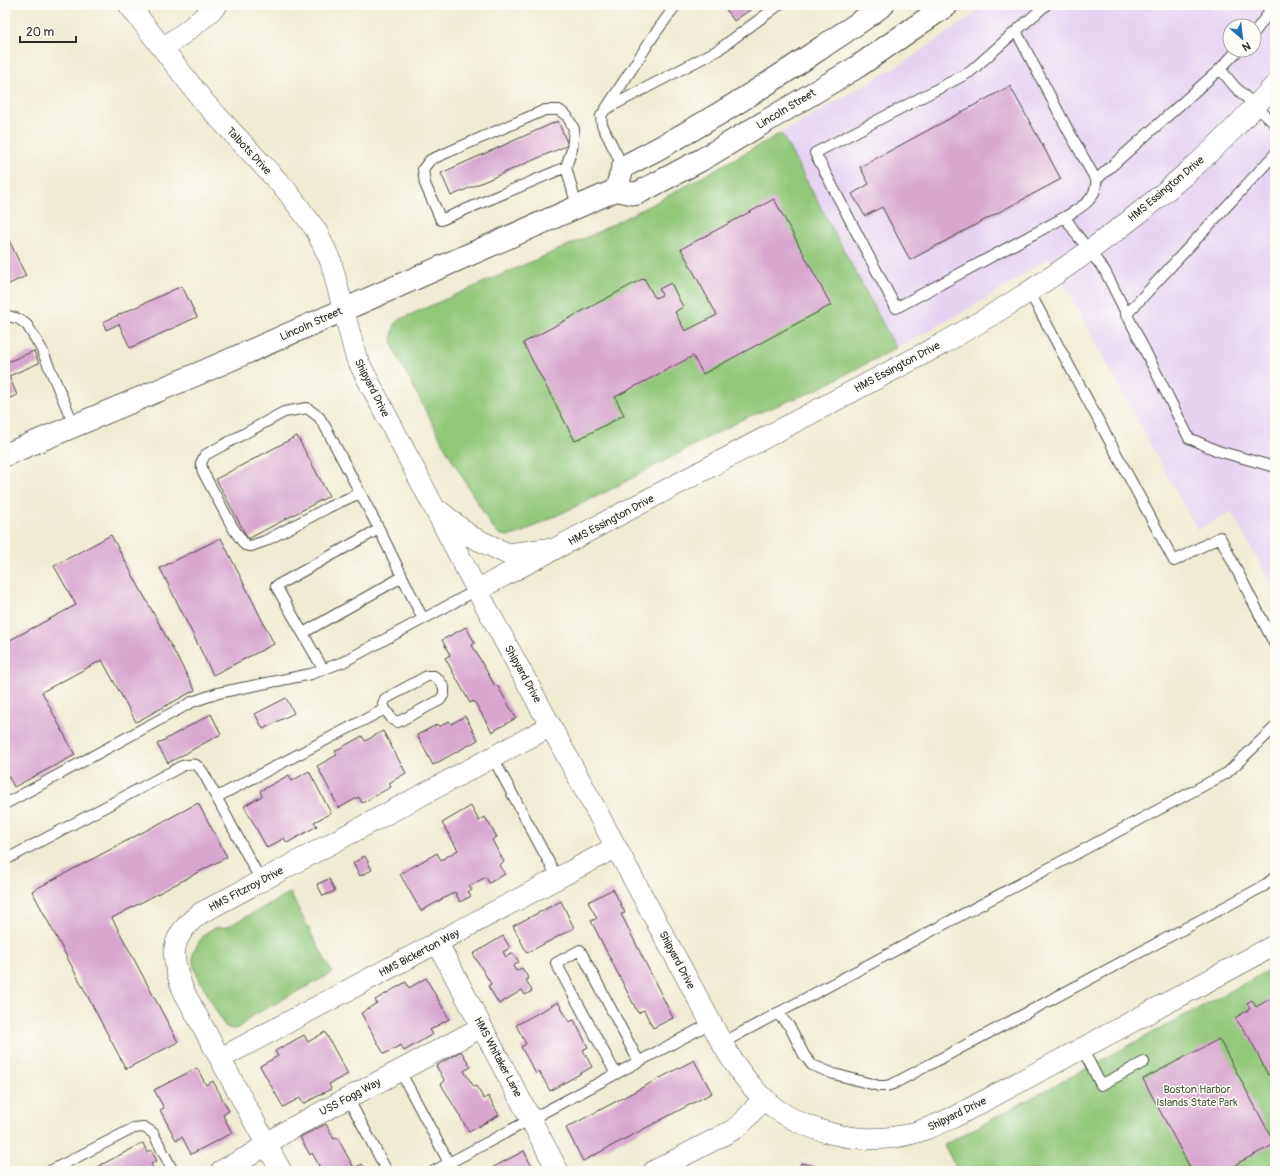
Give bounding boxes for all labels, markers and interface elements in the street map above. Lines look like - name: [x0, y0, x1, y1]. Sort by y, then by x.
- scale bar: [20, 18, 76, 44]
- north arrow: [1222, 18, 1262, 58]
- text: 20 m: [26, 25, 55, 40]
- text: N: [1240, 39, 1253, 54]
- street label: Lincoln Street: [754, 86, 818, 132]
- street label: Talbots Drive: [224, 125, 275, 178]
- street label: HMS Essington Drive: [1125, 153, 1207, 225]
- street label: Lincoln Street: [278, 304, 345, 344]
- street label: HMS Essington Drive: [852, 339, 943, 395]
- street label: Shipyard Drive: [352, 357, 392, 420]
- street label: HMS Essington Drive: [566, 492, 657, 548]
- street label: Shipyard Drive: [502, 643, 544, 705]
- street label: HMS Fitzroy Drive: [206, 864, 286, 914]
- street label: HMS Bickerton Way: [376, 926, 462, 980]
- street label: Shipyard Drive: [656, 929, 698, 992]
- street label: HMS Whitaker Lane: [471, 1015, 525, 1100]
- street label: USS Fogg Way: [317, 1075, 383, 1118]
- park label: Boston Harbor Islands State Park: [1156, 1083, 1238, 1109]
- street label: Shipyard Drive: [926, 1094, 989, 1134]

